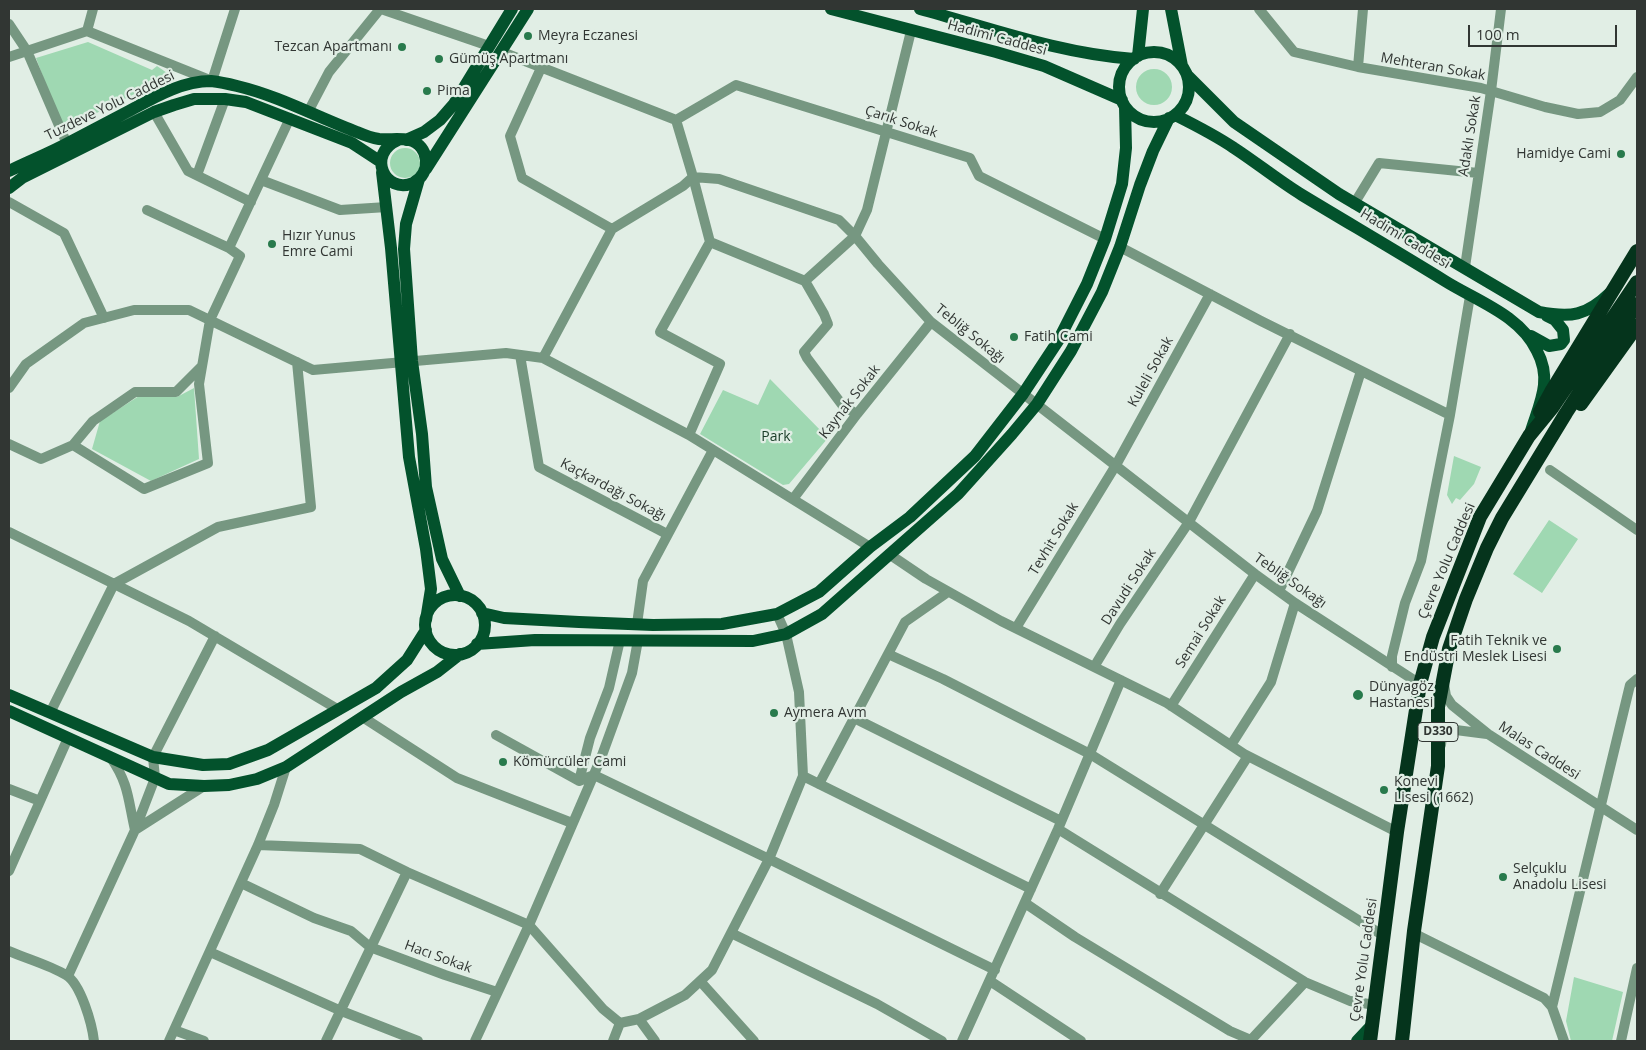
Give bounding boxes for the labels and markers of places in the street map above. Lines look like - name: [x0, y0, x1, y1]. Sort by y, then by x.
- place label: Meyra Eczanesi: [538, 28, 638, 44]
- marker: Meyra Eczanesi: [522, 30, 534, 42]
- place label: Tezcan Apartmanı: [274, 39, 392, 55]
- marker: Tezcan Apartmanı: [396, 41, 408, 53]
- place label: Gümüş Apartmanı: [449, 51, 568, 67]
- marker: Gümüş Apartmanı: [433, 53, 445, 65]
- place label: Pima: [437, 83, 470, 99]
- marker: Pima: [421, 85, 433, 97]
- place label: Hamidye Cami: [1516, 146, 1611, 162]
- marker: Hamidye Cami: [1615, 148, 1627, 160]
- place label: Hızır Yunus Emre Cami: [282, 228, 356, 260]
- marker: Hızır Yunus Emre Cami: [266, 238, 278, 250]
- place label: Fatih Cami: [1024, 329, 1093, 345]
- marker: Fatih Cami: [1008, 331, 1020, 343]
- place label: Fatih Teknik ve Endüstri Meslek Lisesi: [1404, 633, 1547, 666]
- marker: Fatih Teknik ve Endüstri Meslek Lisesi: [1551, 643, 1563, 655]
- place label: Dünyagöz Hastanesi: [1369, 679, 1434, 712]
- marker: Dünyagöz Hastanesi: [1351, 688, 1365, 702]
- place label: Aymera Avm: [784, 705, 867, 721]
- marker: Aymera Avm: [768, 707, 780, 719]
- place label: Kömürcüler Cami: [513, 754, 626, 770]
- marker: Kömürcüler Cami: [497, 756, 509, 768]
- place label: Konevi Lisesi (1662): [1394, 774, 1473, 806]
- marker: Konevi Lisesi (1662): [1378, 784, 1390, 796]
- place label: Selçuklu Anadolu Lisesi: [1513, 861, 1607, 894]
- marker: Selçuklu Anadolu Lisesi: [1497, 871, 1509, 883]

